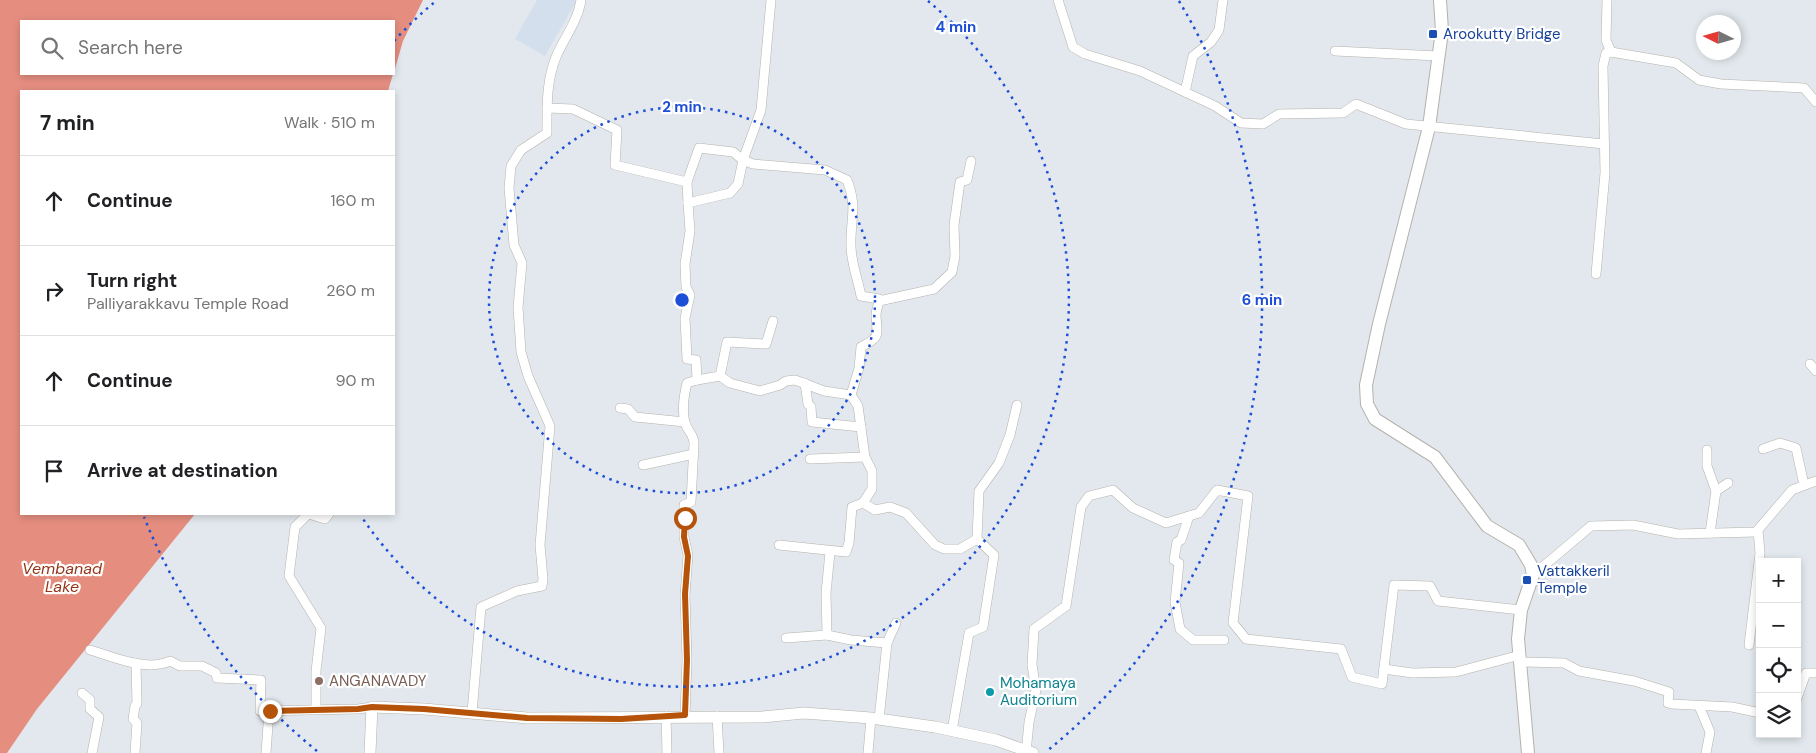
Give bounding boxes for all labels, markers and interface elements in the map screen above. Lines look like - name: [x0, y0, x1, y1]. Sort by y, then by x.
- north arrow: [1696, 15, 1741, 60]
- text: 4 min: [936, 17, 976, 37]
- search box: [20, 20, 395, 75]
- place label: Arookutty Bridge: [1443, 24, 1560, 44]
- marker: Arookutty Bridge: [1427, 28, 1439, 40]
- icon: search: [38, 34, 66, 62]
- text: Search here: [78, 35, 183, 60]
- text: 2 min: [662, 97, 702, 117]
- text: 7 min: [40, 109, 95, 137]
- text: Walk · 510 m: [284, 112, 375, 133]
- icon: ahead: [40, 187, 68, 215]
- text: Continue: [87, 188, 173, 213]
- text: 160 m: [331, 190, 375, 211]
- text: Turn right: [87, 268, 177, 293]
- icon: right: [40, 277, 68, 305]
- text: 260 m: [326, 280, 375, 301]
- text: 6 min: [1242, 290, 1282, 310]
- centre of rings: [673, 291, 691, 309]
- text: Palliyarakkavu Temple Road: [87, 293, 289, 314]
- icon: ahead: [40, 367, 68, 395]
- text: Continue: [87, 368, 173, 393]
- text: 90 m: [335, 370, 375, 391]
- icon: arrive: [40, 457, 68, 485]
- text: Arrive at destination: [87, 458, 278, 483]
- route start: [674, 507, 697, 530]
- water label: Vembanad Lake: [22, 558, 103, 597]
- map controls: [1756, 558, 1801, 738]
- button: +: [1756, 558, 1801, 603]
- place label: Vattakkeril Temple: [1537, 561, 1610, 598]
- marker: Vattakkeril Temple: [1521, 574, 1533, 586]
- button: −: [1756, 603, 1801, 648]
- button: locate: [1756, 648, 1801, 693]
- place label: ANGANAVADY: [329, 671, 427, 691]
- place label: Mohamaya Auditorium: [1000, 673, 1077, 710]
- marker: ANGANAVADY: [313, 675, 325, 687]
- marker: Mohamaya Auditorium: [984, 686, 996, 698]
- button: layers: [1756, 693, 1801, 738]
- route end: [259, 700, 282, 723]

